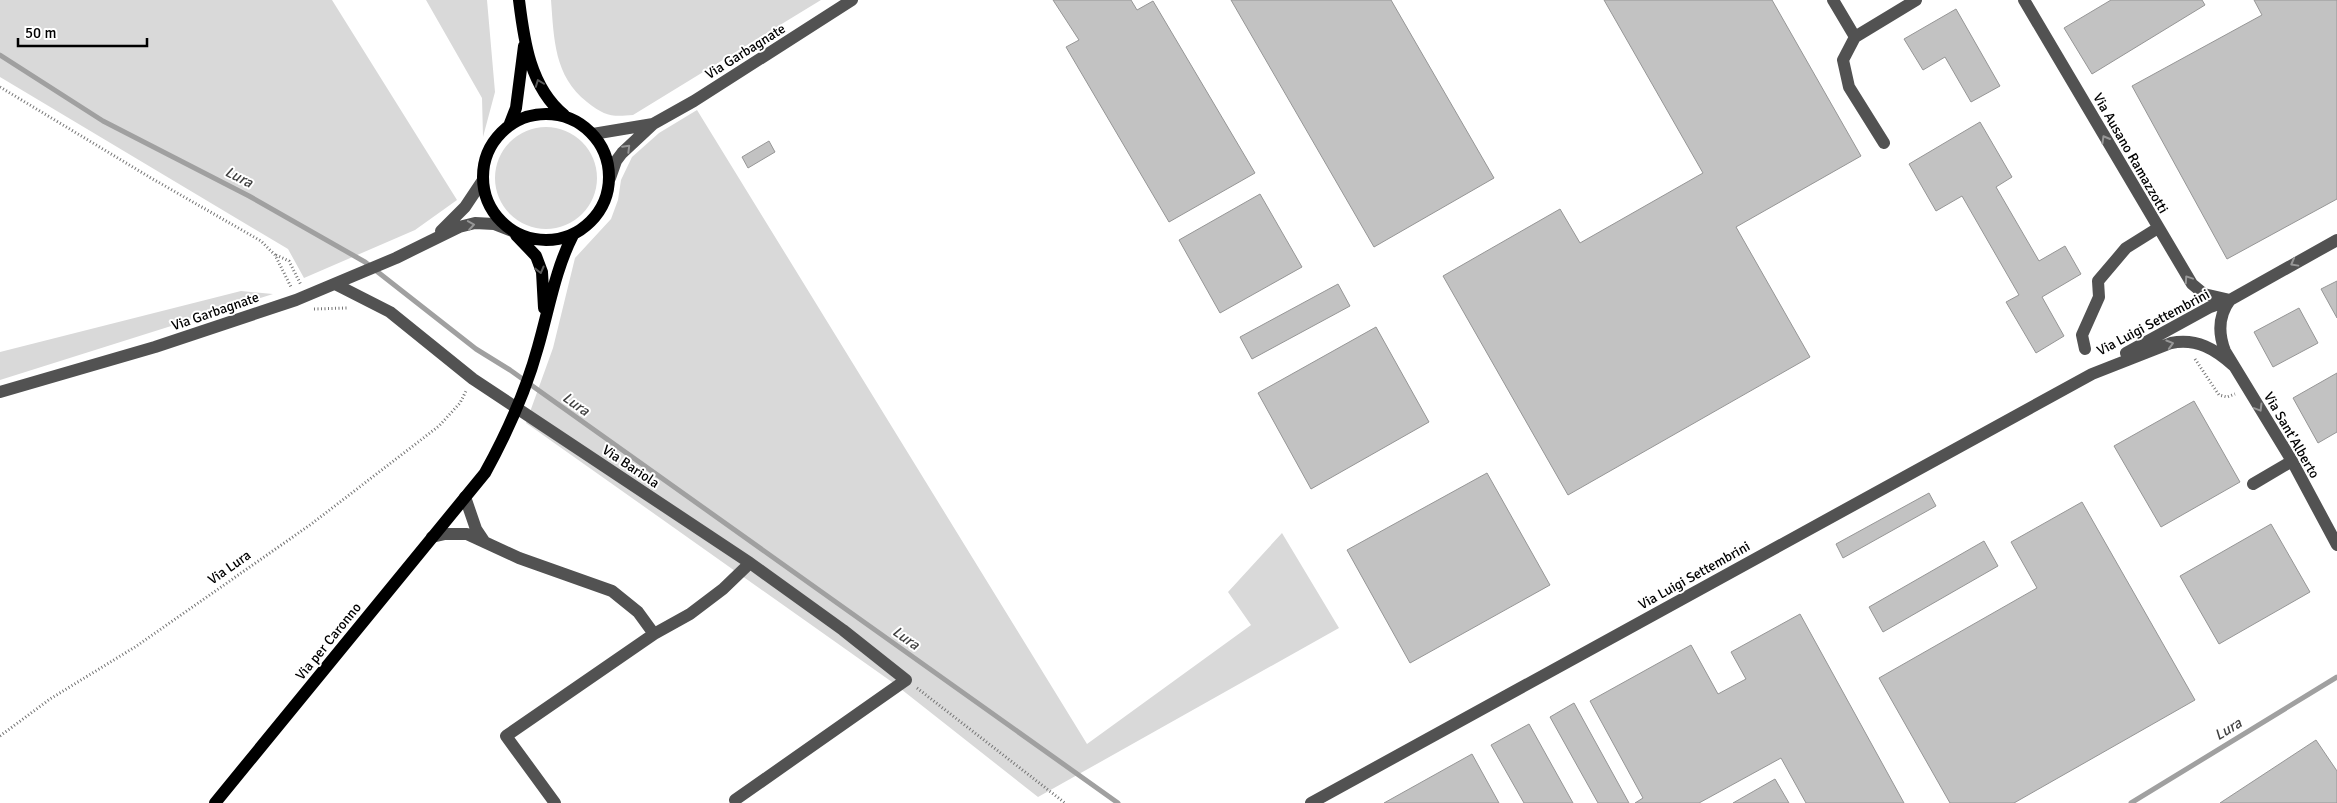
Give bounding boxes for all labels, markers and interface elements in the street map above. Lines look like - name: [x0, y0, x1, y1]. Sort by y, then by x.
- scale bar: [18, 15, 146, 47]
- street label: Via Garbagnate: [702, 20, 789, 83]
- text: 50 m: [25, 24, 56, 42]
- one-way arrow: [535, 79, 545, 88]
- street label: Via Ausano Ramazzotti: [2089, 90, 2172, 216]
- one-way arrow: [2102, 135, 2112, 144]
- one-way arrow: [621, 145, 630, 154]
- water label: Lura: [222, 162, 256, 192]
- one-way arrow: [467, 220, 476, 230]
- one-way arrow: [2291, 257, 2300, 267]
- one-way arrow: [534, 265, 545, 274]
- one-way arrow: [2185, 275, 2195, 284]
- street label: Via Luigi Settembrini: [2094, 286, 2213, 359]
- street label: Via Garbagnate: [169, 289, 261, 334]
- one-way arrow: [2165, 340, 2174, 350]
- water label: Lura: [559, 388, 593, 420]
- street label: Via Sant'Alberto: [2260, 389, 2323, 481]
- one-way arrow: [2253, 402, 2263, 411]
- street label: Via Bariola: [599, 441, 663, 492]
- street label: Via Luigi Settembrini: [1635, 538, 1753, 613]
- street label: Via Lura: [204, 546, 254, 588]
- street label: Via per Caronno: [292, 599, 365, 684]
- water label: Lura: [889, 622, 923, 654]
- water label: Lura: [2211, 714, 2245, 744]

